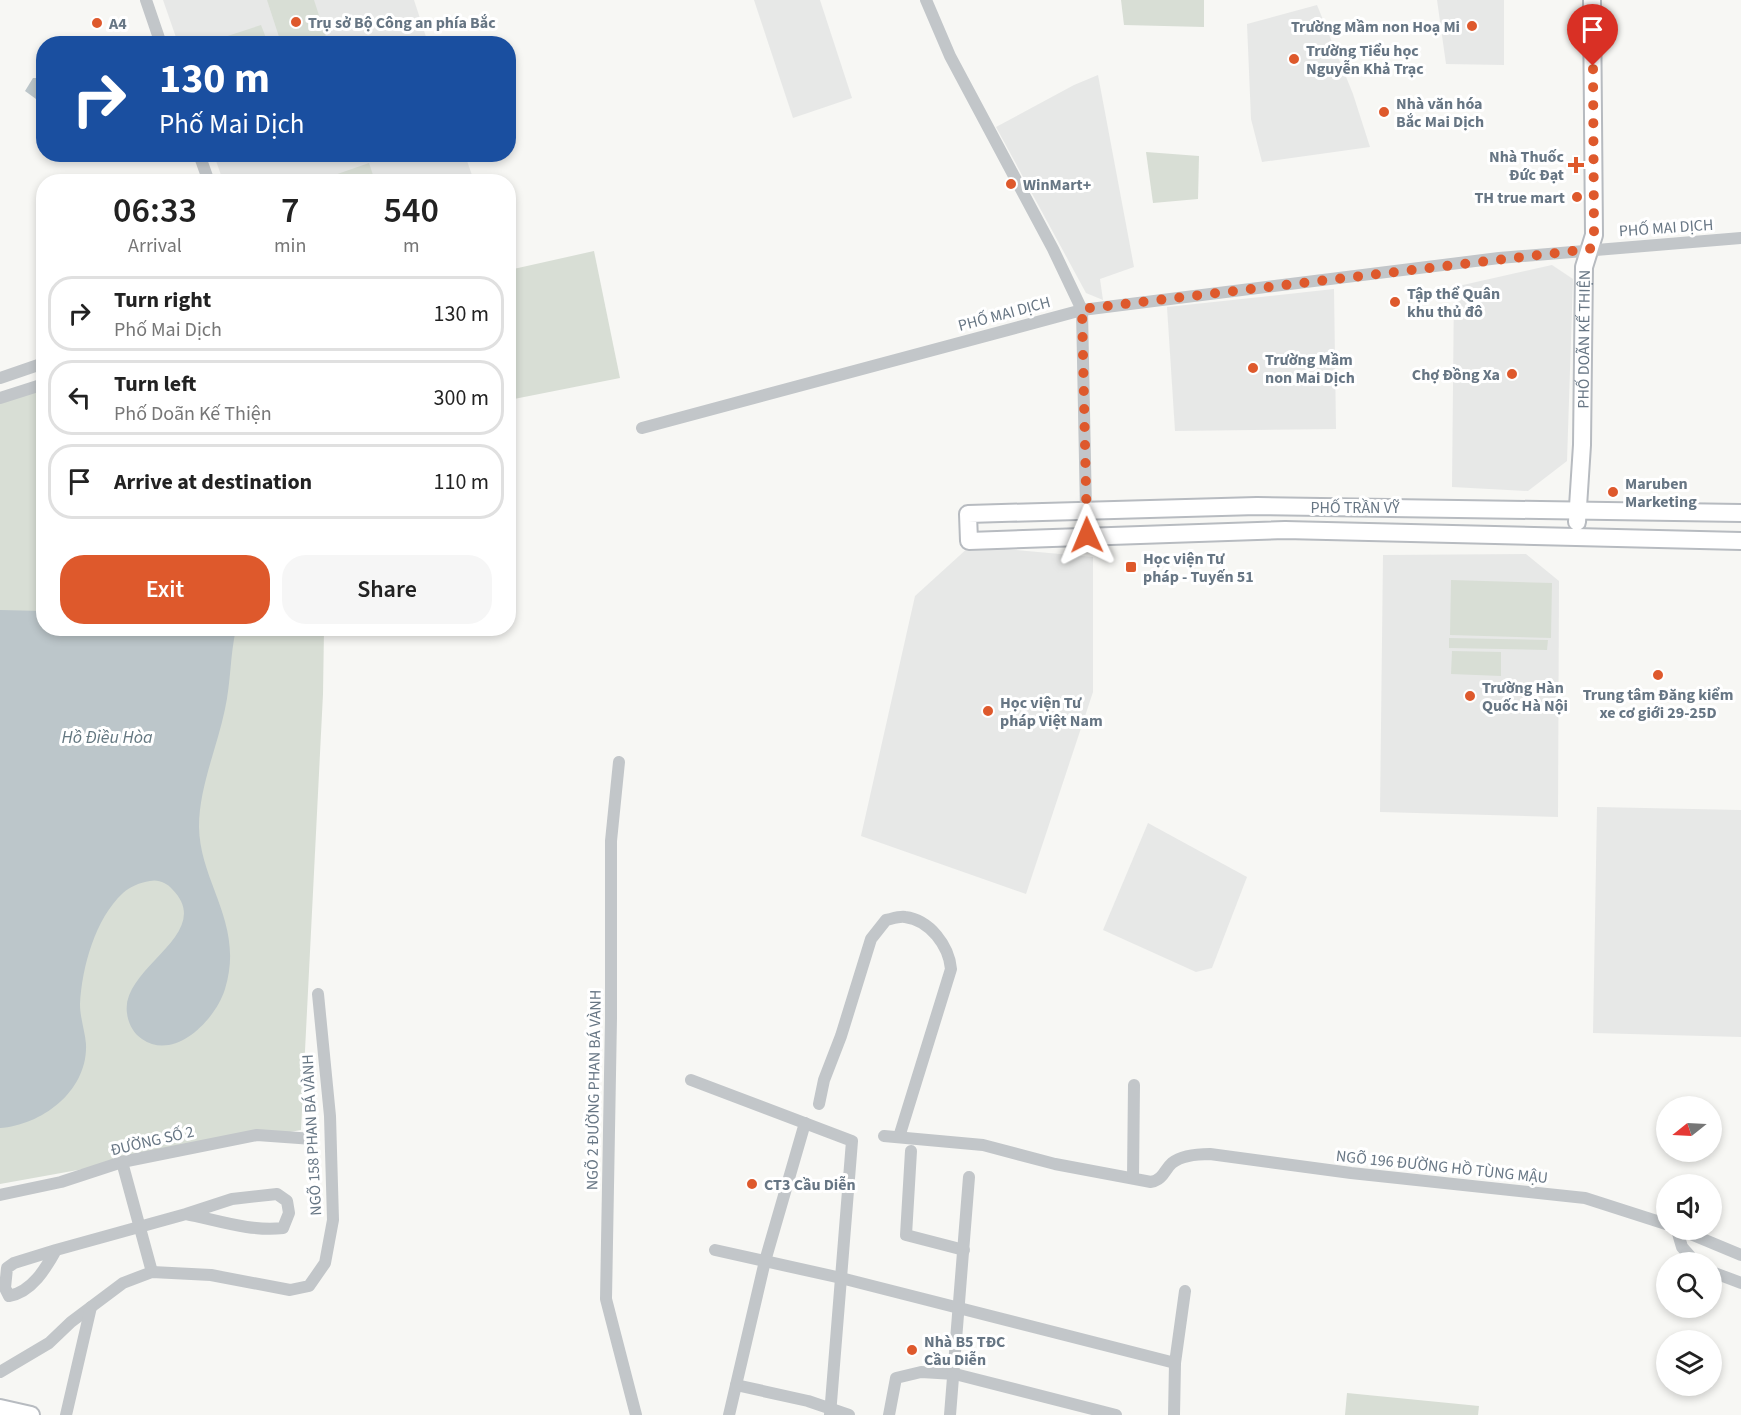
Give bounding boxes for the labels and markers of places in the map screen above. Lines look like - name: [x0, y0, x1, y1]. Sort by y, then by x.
- pin: [1567, 4, 1618, 66]
- place label: Trụ sở Bộ Công an phía Bắc: [308, 12, 496, 34]
- place label: A4: [108, 13, 127, 35]
- marker: Trụ sở Bộ Công an phía Bắc: [289, 15, 303, 29]
- marker: A4: [90, 16, 104, 30]
- place label: Trường Mầm non Hoạ Mi: [1291, 16, 1460, 38]
- marker: Trường Mầm non Hoạ Mi: [1465, 19, 1479, 33]
- place label: Trường Tiểu học Nguyễn Khả Trạc: [1306, 40, 1424, 80]
- marker: Trường Tiểu học Nguyễn Khả Trạc: [1287, 52, 1301, 66]
- place label: Nhà văn hóa Bắc Mai Dịch: [1396, 93, 1484, 133]
- marker: Nhà văn hóa Bắc Mai Dịch: [1377, 105, 1391, 119]
- place label: Nhà Thuốc Đức Đạt: [1489, 146, 1565, 186]
- marker: Nhà Thuốc Đức Đạt: [1569, 158, 1583, 172]
- place label: WinMart+: [1023, 174, 1091, 196]
- marker: WinMart+: [1004, 177, 1018, 191]
- place label: TH true mart: [1474, 187, 1565, 209]
- marker: TH true mart: [1570, 190, 1584, 204]
- place label: Tập thể Quân khu thủ đô: [1407, 283, 1500, 323]
- marker: Tập thể Quân khu thủ đô: [1388, 295, 1402, 309]
- place label: Trường Mầm non Mai Dịch: [1265, 349, 1355, 389]
- marker: Trường Mầm non Mai Dịch: [1246, 361, 1260, 375]
- place label: Chợ Đồng Xa: [1412, 364, 1500, 386]
- marker: Chợ Đồng Xa: [1505, 367, 1519, 381]
- place label: Maruben Marketing: [1625, 473, 1697, 513]
- marker: Maruben Marketing: [1606, 485, 1620, 499]
- place label: Học viện Tư pháp - Tuyến 51: [1143, 548, 1254, 588]
- marker: Học viện Tư pháp - Tuyến 51: [1124, 560, 1138, 574]
- marker: Trung tâm Đăng kiểm xe cơ giới 29-25D: [1651, 668, 1665, 682]
- place label: Trường Hàn Quốc Hà Nội: [1482, 677, 1568, 717]
- place label: Trung tâm Đăng kiểm xe cơ giới 29-25D: [1583, 684, 1733, 724]
- marker: Trường Hàn Quốc Hà Nội: [1463, 689, 1477, 703]
- place label: Học viện Tư pháp Việt Nam: [1000, 692, 1103, 732]
- marker: Học viện Tư pháp Việt Nam: [981, 704, 995, 718]
- place label: CT3 Cầu Diễn: [764, 1174, 856, 1196]
- marker: CT3 Cầu Diễn: [745, 1177, 759, 1191]
- place label: Nhà B5 TĐC Cầu Diễn: [924, 1331, 1005, 1371]
- marker: Nhà B5 TĐC Cầu Diễn: [905, 1343, 919, 1357]

